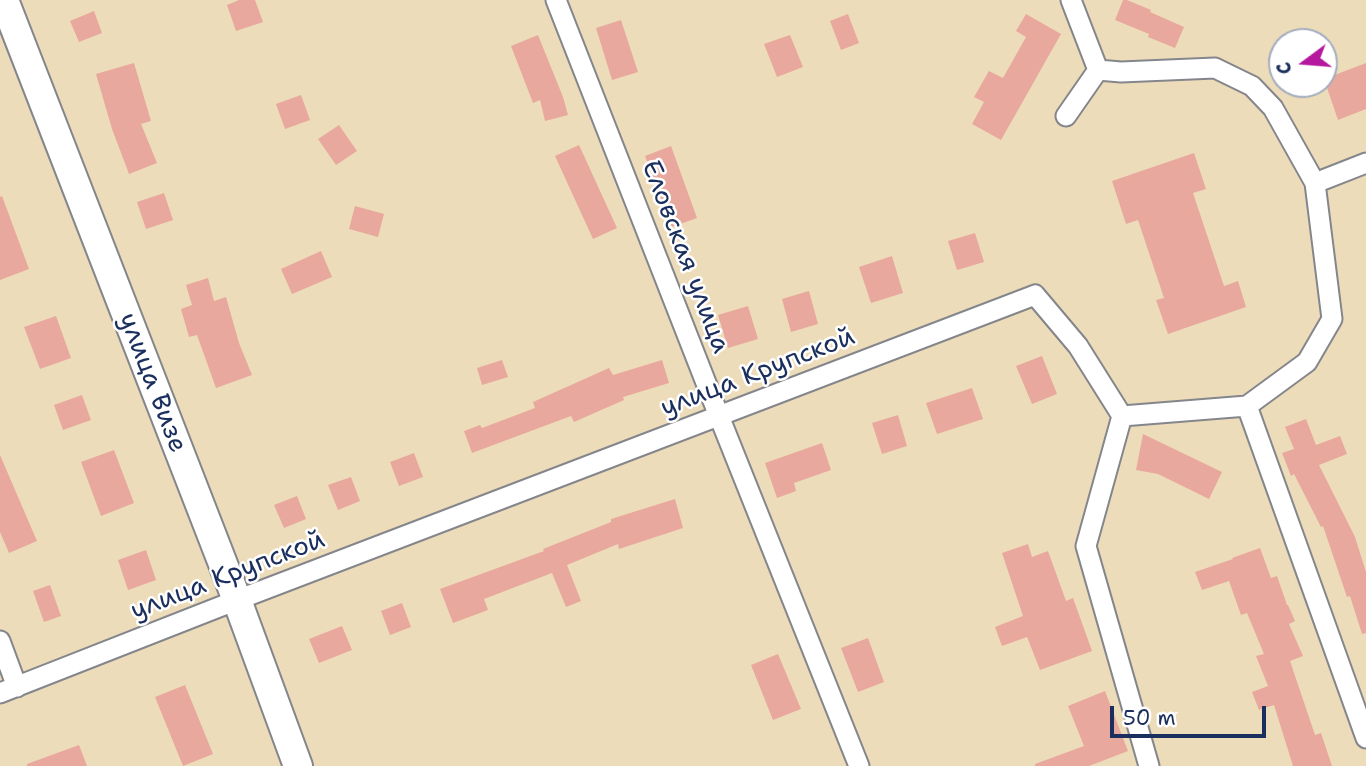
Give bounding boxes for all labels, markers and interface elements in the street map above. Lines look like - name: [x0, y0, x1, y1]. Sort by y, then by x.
- north arrow: [1268, 28, 1338, 98]
- text: С: [1271, 59, 1298, 77]
- street label: Еловская улица: [634, 156, 736, 358]
- street label: улица Визе: [111, 309, 193, 457]
- street label: улица Крупской: [656, 322, 860, 424]
- street label: улица Крупской: [126, 525, 330, 627]
- scale bar: [1114, 692, 1270, 736]
- text: 50 m: [1123, 704, 1176, 732]

